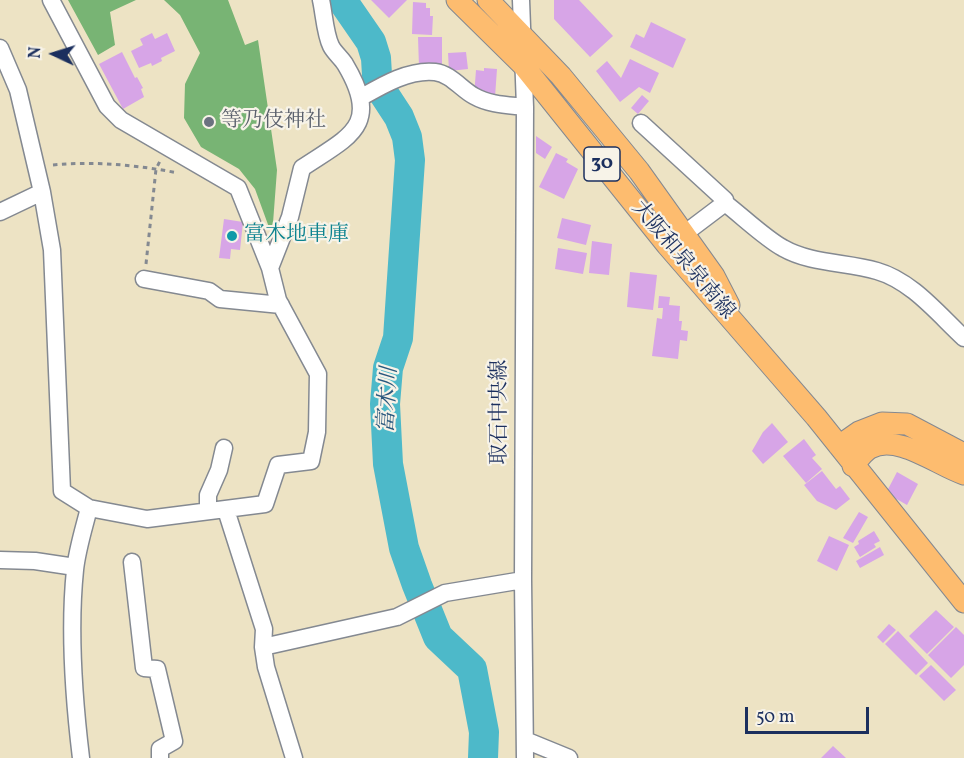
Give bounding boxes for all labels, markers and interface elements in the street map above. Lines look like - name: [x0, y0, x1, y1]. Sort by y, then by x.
- north arrow: [24, 24, 84, 84]
- text: N: [25, 46, 47, 59]
- place label: 等乃伎神社: [221, 109, 326, 135]
- marker: 等乃伎神社: [202, 115, 216, 129]
- road number: 30: [584, 147, 620, 181]
- street label: 大阪和泉泉南線: [625, 197, 739, 325]
- place label: 富木地車庫: [244, 223, 349, 249]
- marker: 富木地車庫: [225, 229, 239, 243]
- street label: 取石中央線: [488, 360, 514, 464]
- water label: 富木川: [375, 366, 405, 434]
- scale bar: [748, 695, 872, 733]
- text: 50 m: [756, 705, 795, 730]

